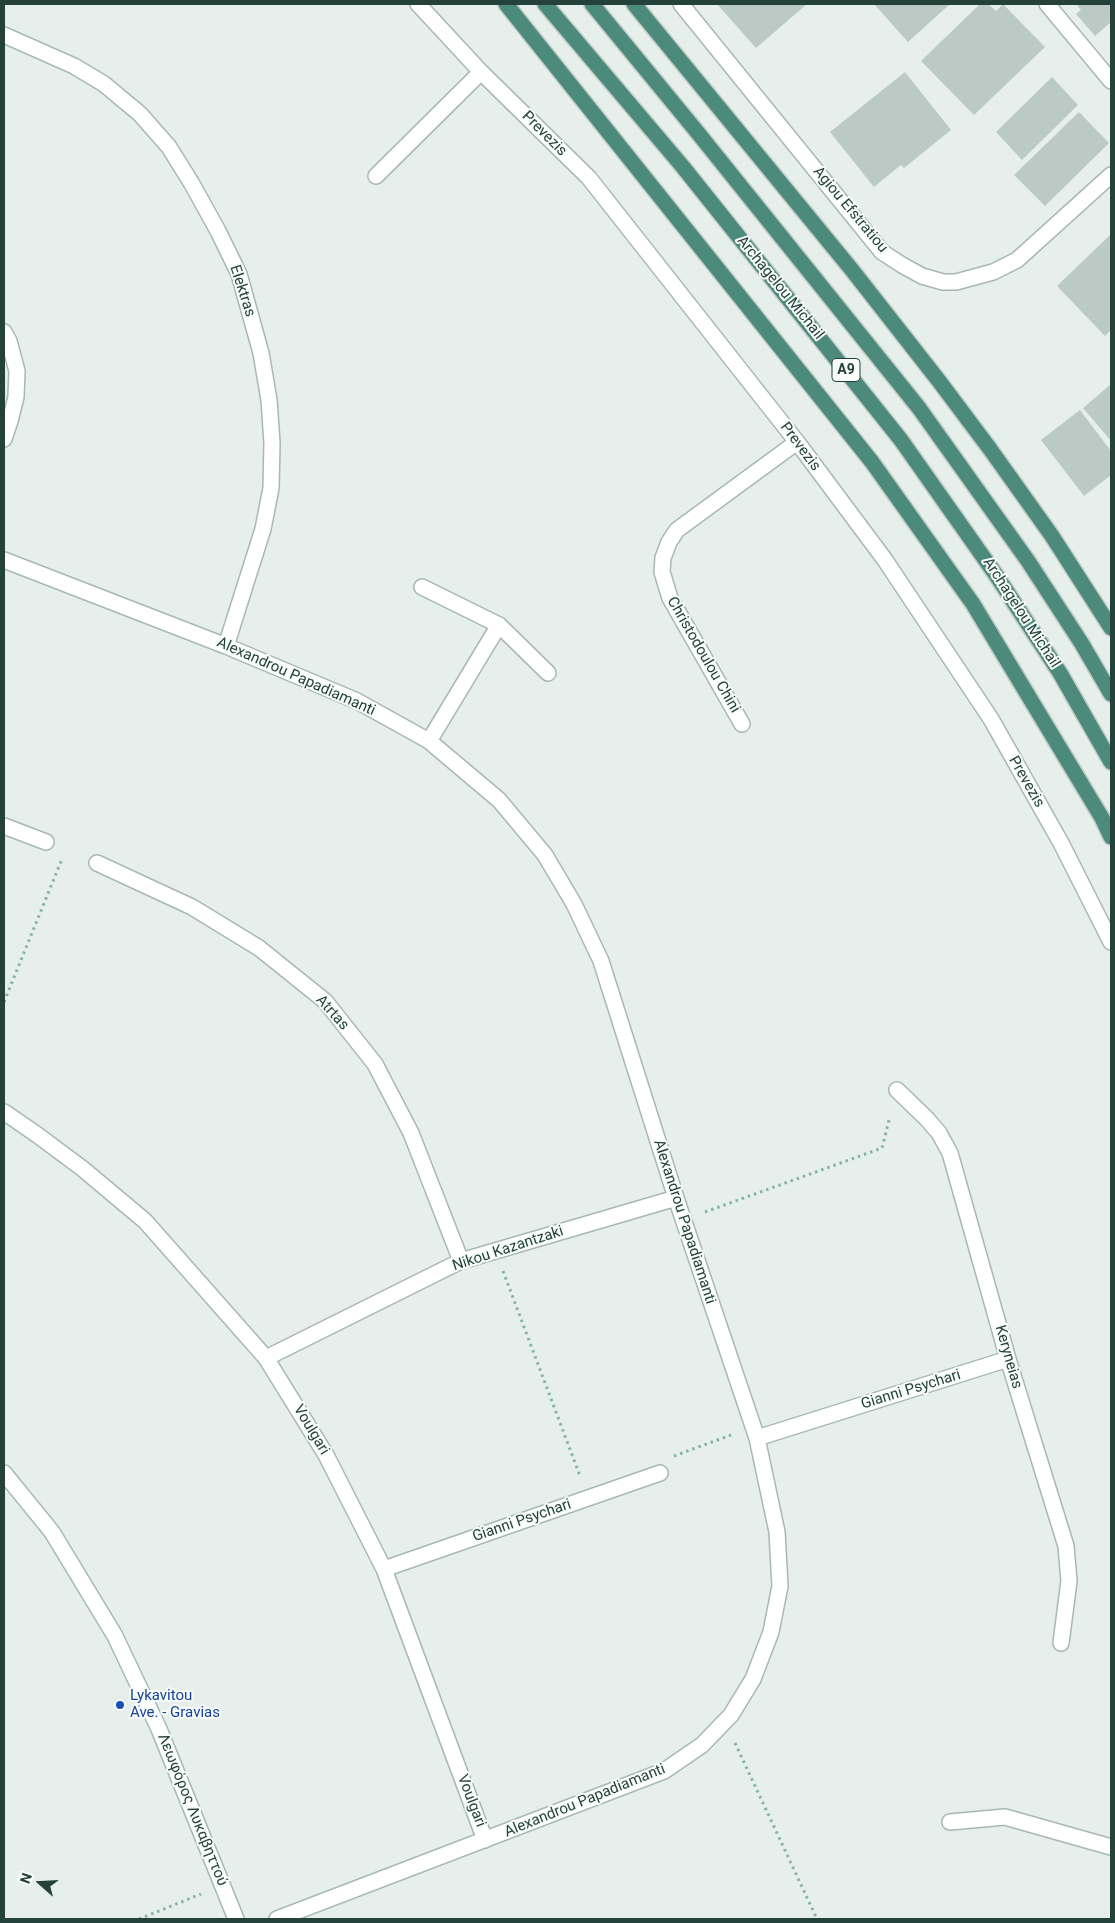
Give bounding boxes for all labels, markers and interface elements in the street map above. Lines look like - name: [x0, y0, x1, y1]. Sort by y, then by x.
- street label: Prevezis: [518, 108, 570, 160]
- street label: Agiou Efstratiou: [809, 163, 891, 257]
- street label: Archagelou Michail: [733, 233, 827, 343]
- street label: Elektras: [225, 263, 259, 319]
- road number: A9: [832, 358, 860, 382]
- street label: Prevezis: [776, 419, 824, 475]
- street label: Archagelou Michail: [979, 554, 1063, 672]
- street label: Christodoulou Chini: [662, 594, 744, 716]
- street label: Alexandrou Papadiamanti: [214, 634, 378, 720]
- street label: Prevezis: [1004, 753, 1048, 811]
- street label: Atrtas: [312, 992, 352, 1034]
- street label: Alexandrou Papadiamanti: [649, 1138, 719, 1306]
- street label: Nikou Kazantzaki: [450, 1223, 566, 1275]
- street label: Keryneias: [990, 1323, 1026, 1391]
- street label: Gianni Psychari: [859, 1366, 963, 1414]
- street label: Voulgari: [289, 1402, 333, 1458]
- street label: Gianni Psychari: [470, 1496, 574, 1546]
- place label: Lykavitou Ave. - Gravias: [130, 1687, 220, 1722]
- marker: Lykavitou Ave. - Gravias: [114, 1699, 126, 1711]
- street label: Λεωφόρος Λυκαβηττού: [153, 1731, 231, 1889]
- street label: Alexandrou Papadiamanti: [502, 1760, 668, 1842]
- street label: Voulgari: [453, 1772, 489, 1830]
- north arrow: [15, 1858, 65, 1908]
- text: N: [17, 1871, 35, 1885]

